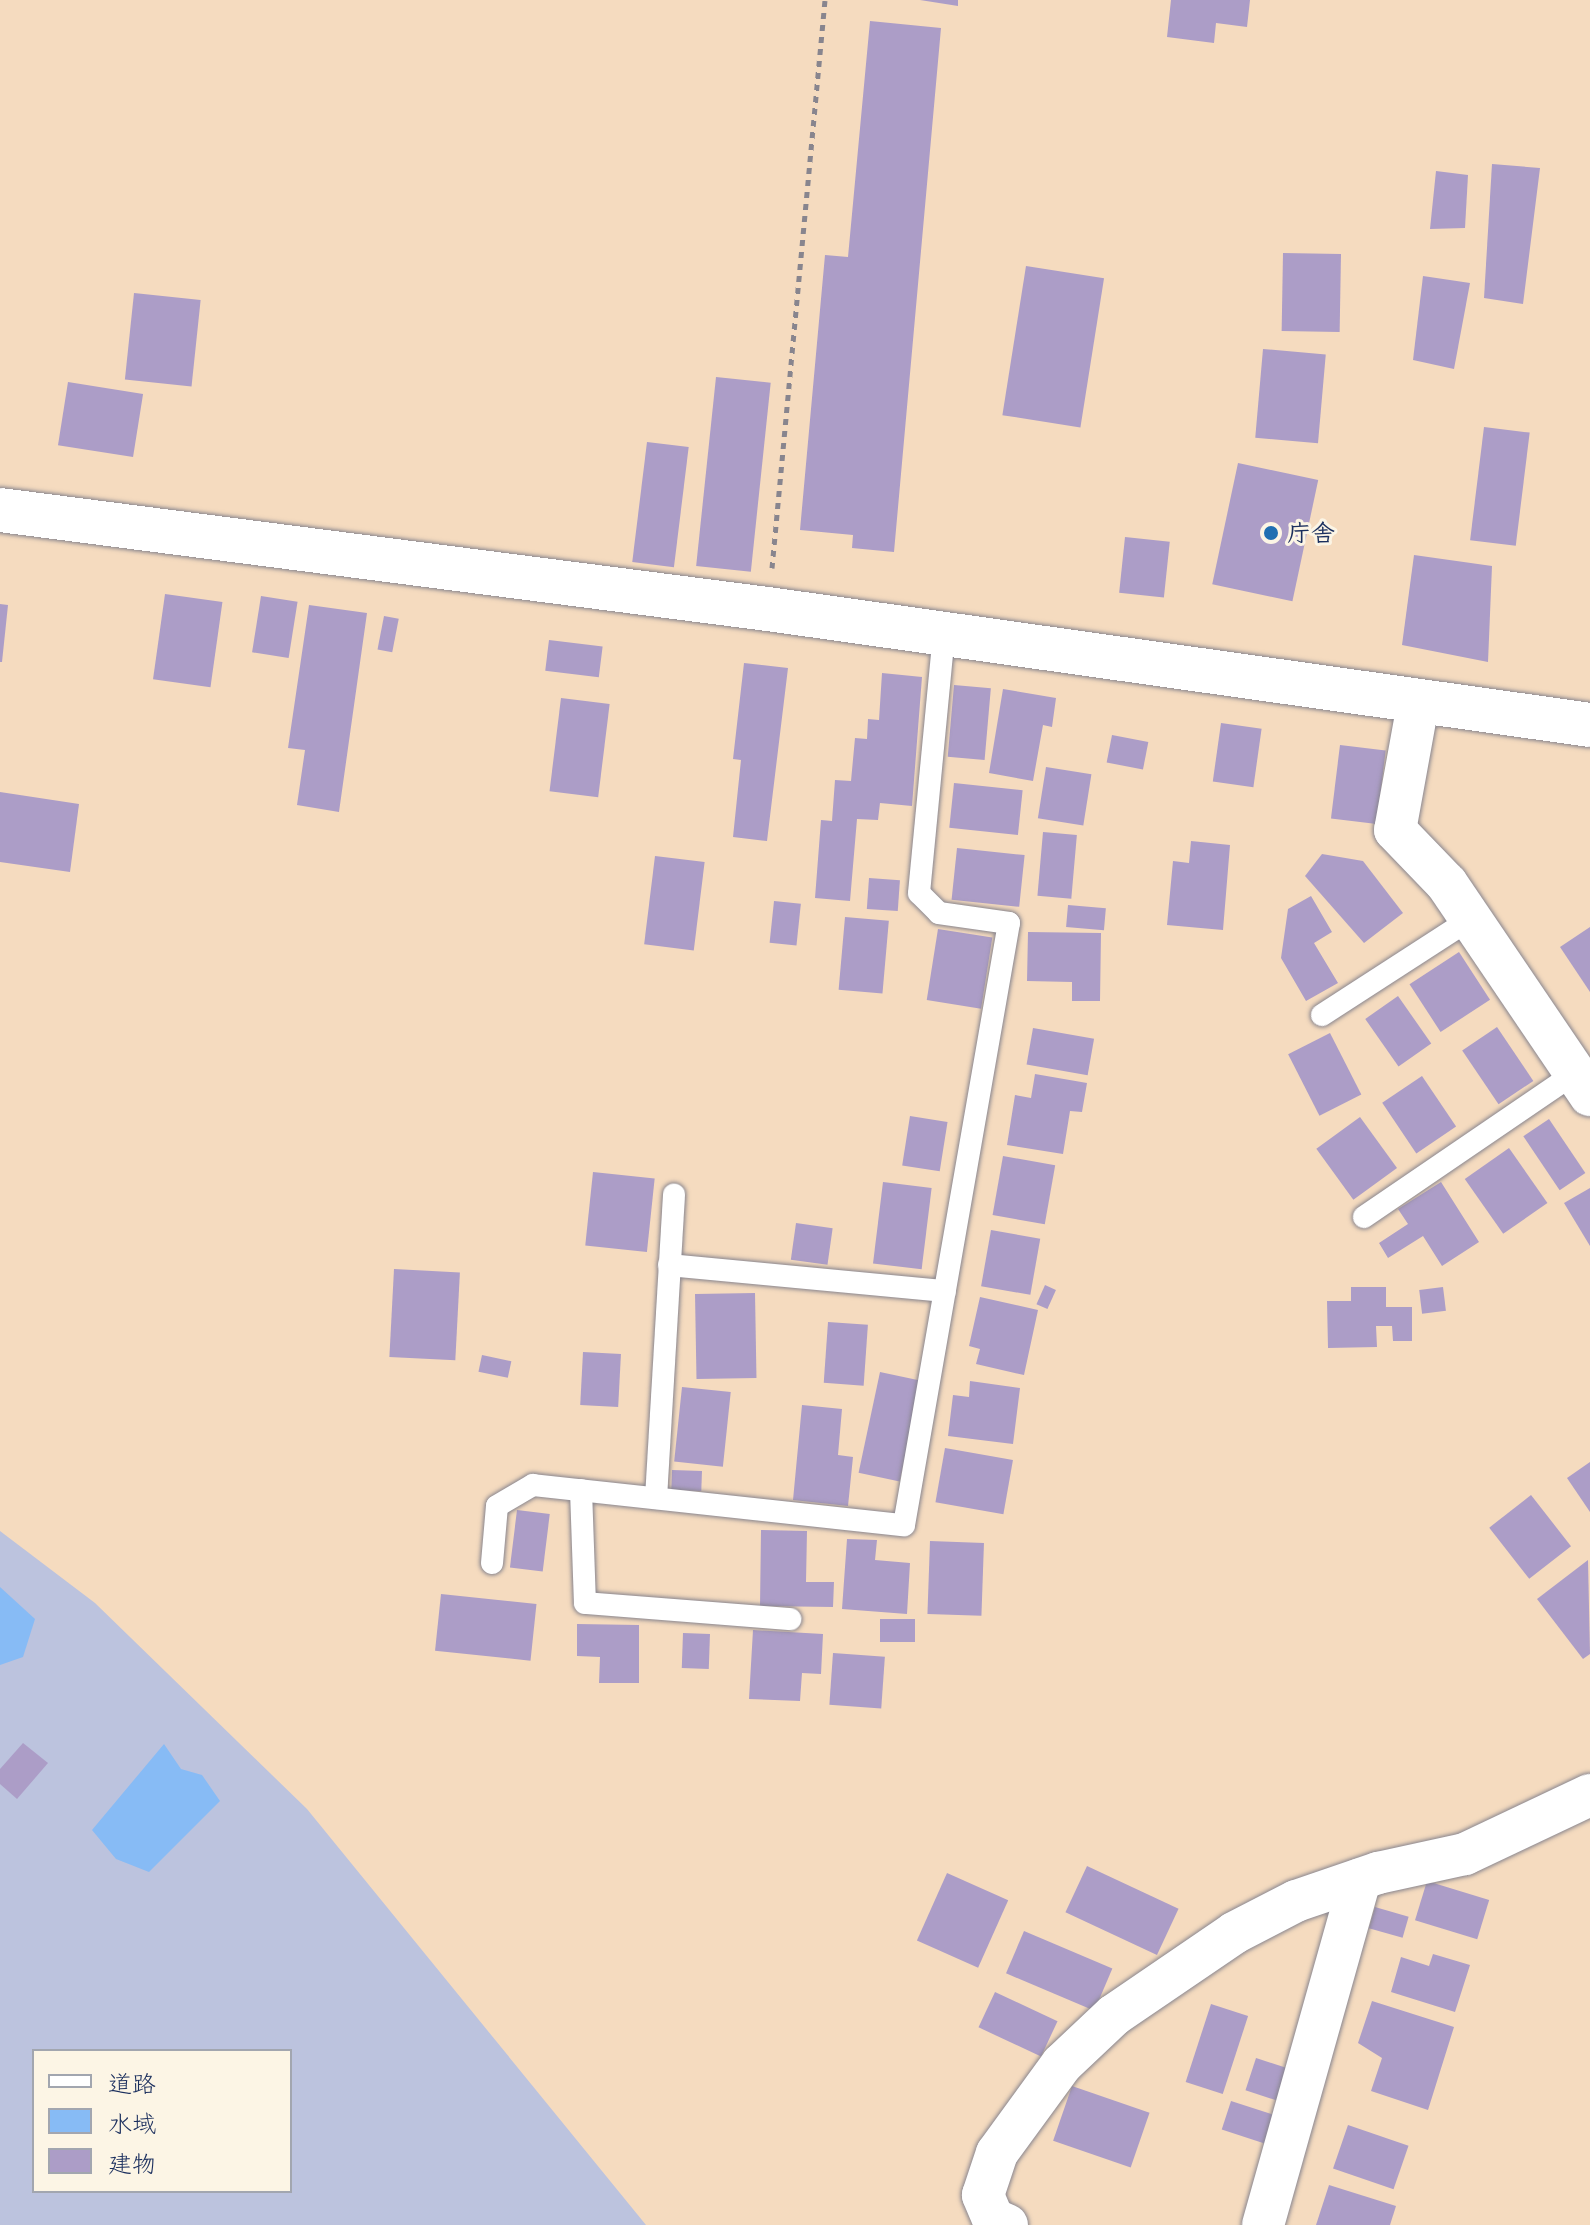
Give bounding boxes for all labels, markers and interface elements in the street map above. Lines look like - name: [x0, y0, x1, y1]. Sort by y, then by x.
- place label: 庁舎: [1287, 519, 1335, 547]
- marker: 庁舎: [1262, 524, 1280, 542]
- legend: [32, 2049, 292, 2193]
- text: 道路: [108, 2067, 156, 2099]
- text: 水域: [108, 2107, 156, 2139]
- text: 建物: [108, 2147, 156, 2179]

